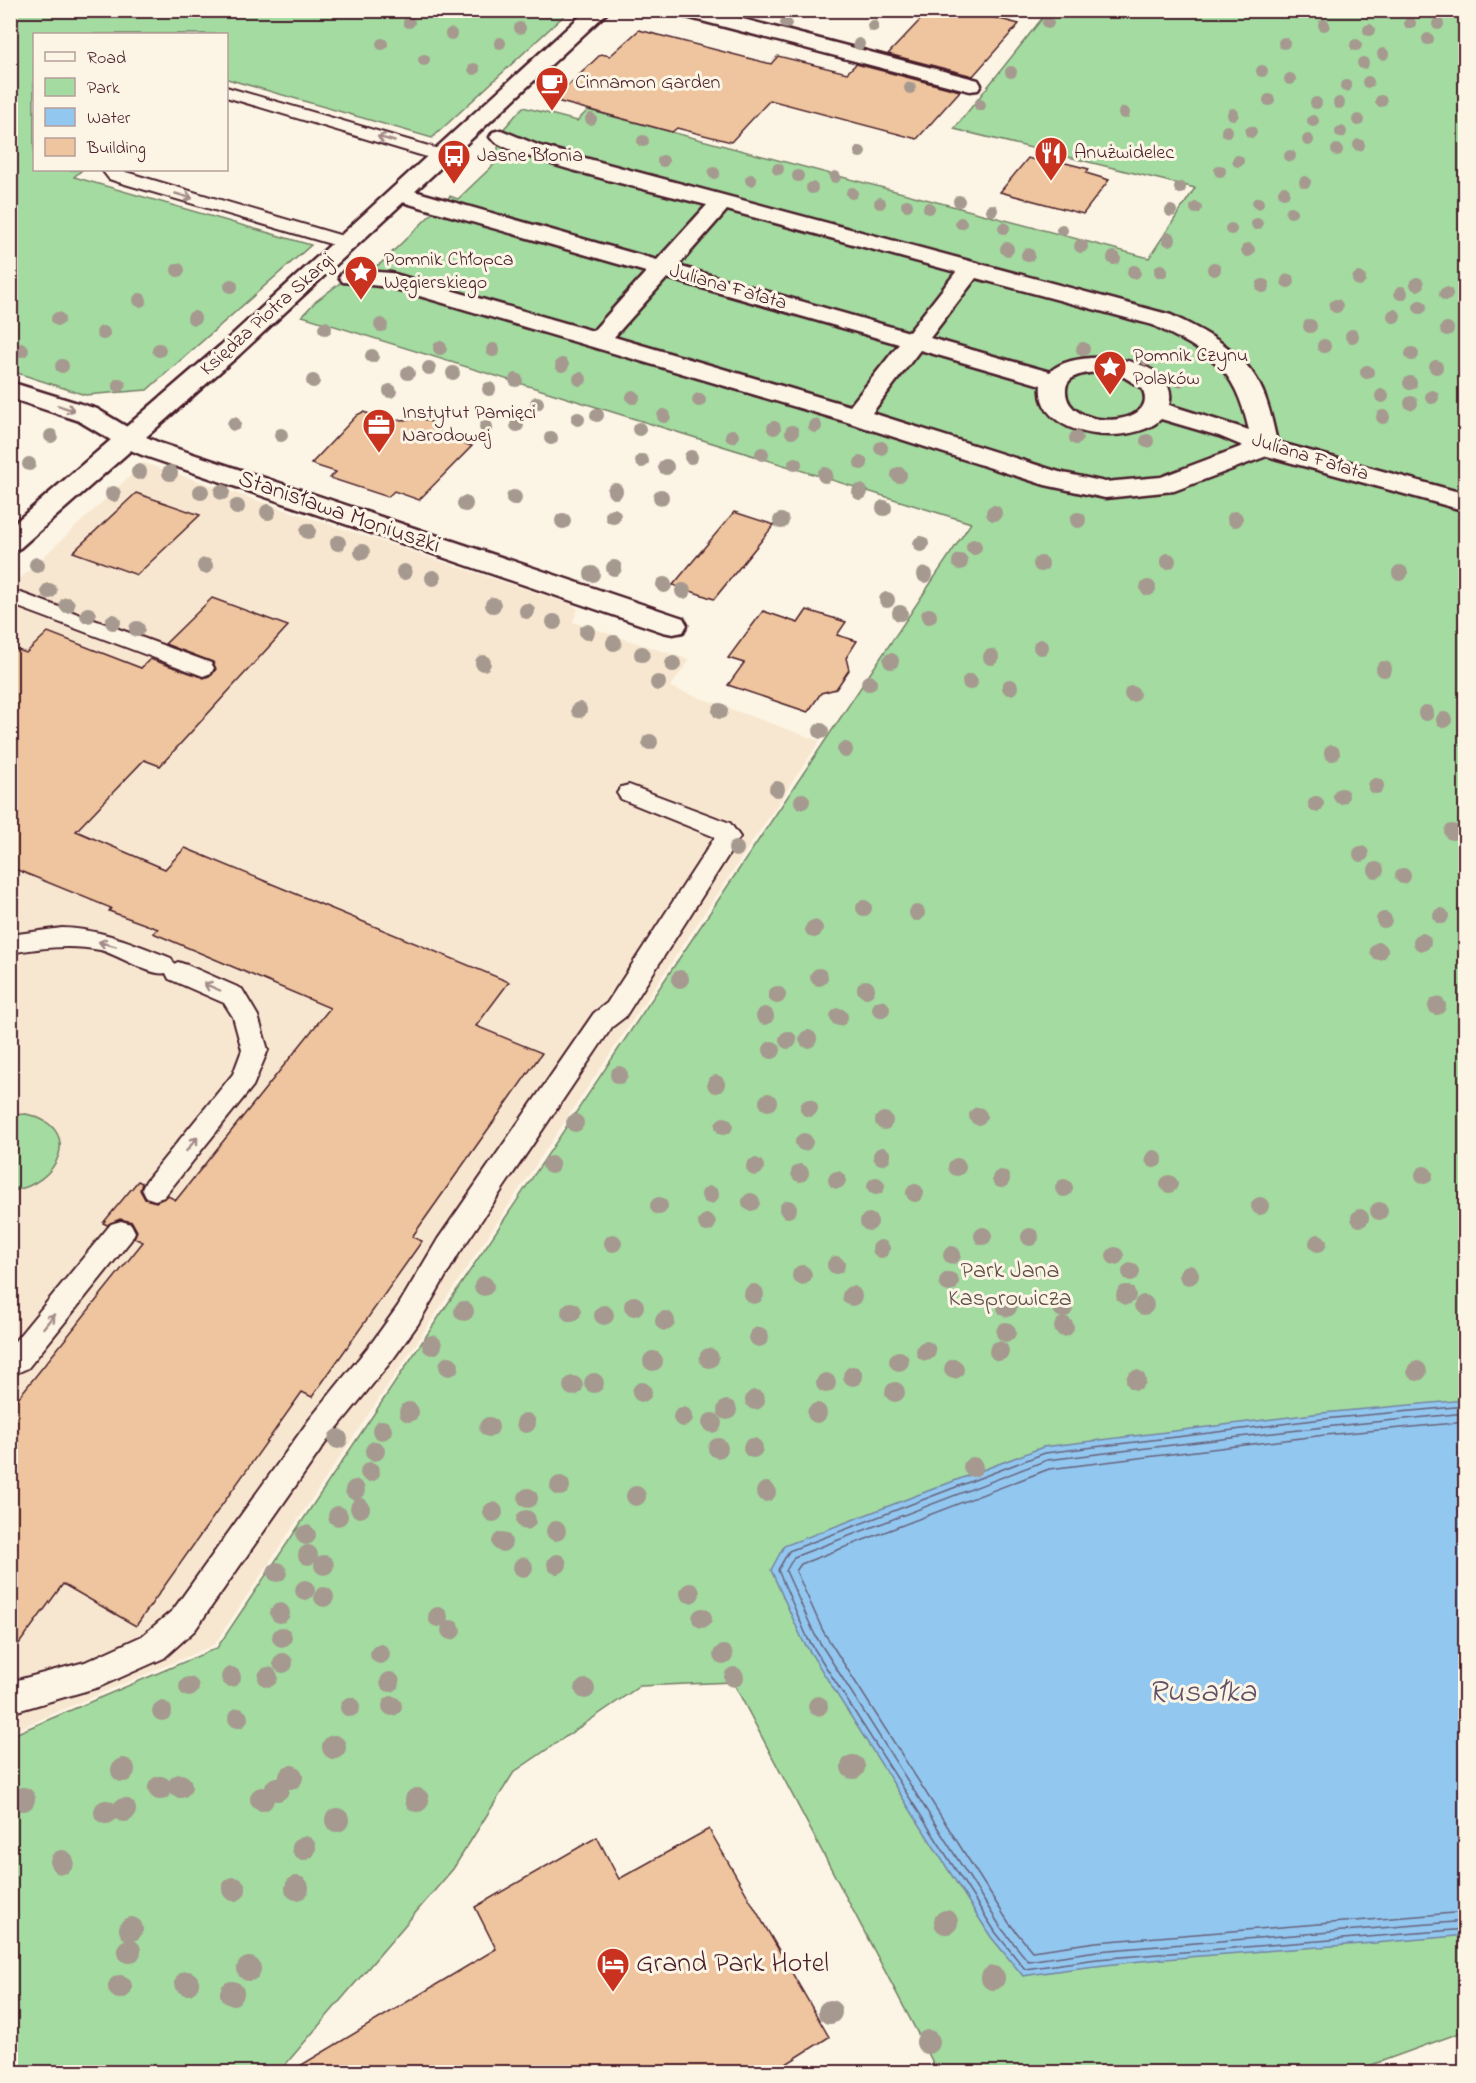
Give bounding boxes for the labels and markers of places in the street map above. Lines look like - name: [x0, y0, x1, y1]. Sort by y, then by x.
- cafe icon: Cinnamon Garden: [534, 65, 570, 112]
- place label: Cinnamon Garden: [575, 69, 721, 98]
- restaurant icon: Anużwidelec: [1033, 135, 1069, 182]
- bus stop icon: Jasne Błonia: [436, 138, 472, 185]
- place label: Anużwidelec: [1074, 139, 1174, 168]
- place label: Jasne Błonia: [477, 142, 583, 171]
- place label: Pomnik Chłopca Węgierskiego: [384, 246, 514, 299]
- place icon: Pomnik Chłopca Węgierskiego: [343, 254, 379, 301]
- place label: Pomnik Czynu Polaków: [1133, 342, 1248, 394]
- place icon: Pomnik Czynu Polaków: [1092, 349, 1128, 396]
- place label: Instytut Pamięci Narodowej: [402, 399, 536, 451]
- office icon: Instytut Pamięci Narodowej: [361, 407, 397, 454]
- place label: Grand Park Hotel: [636, 1944, 829, 1985]
- hotel icon: Grand Park Hotel: [595, 1946, 631, 1993]

